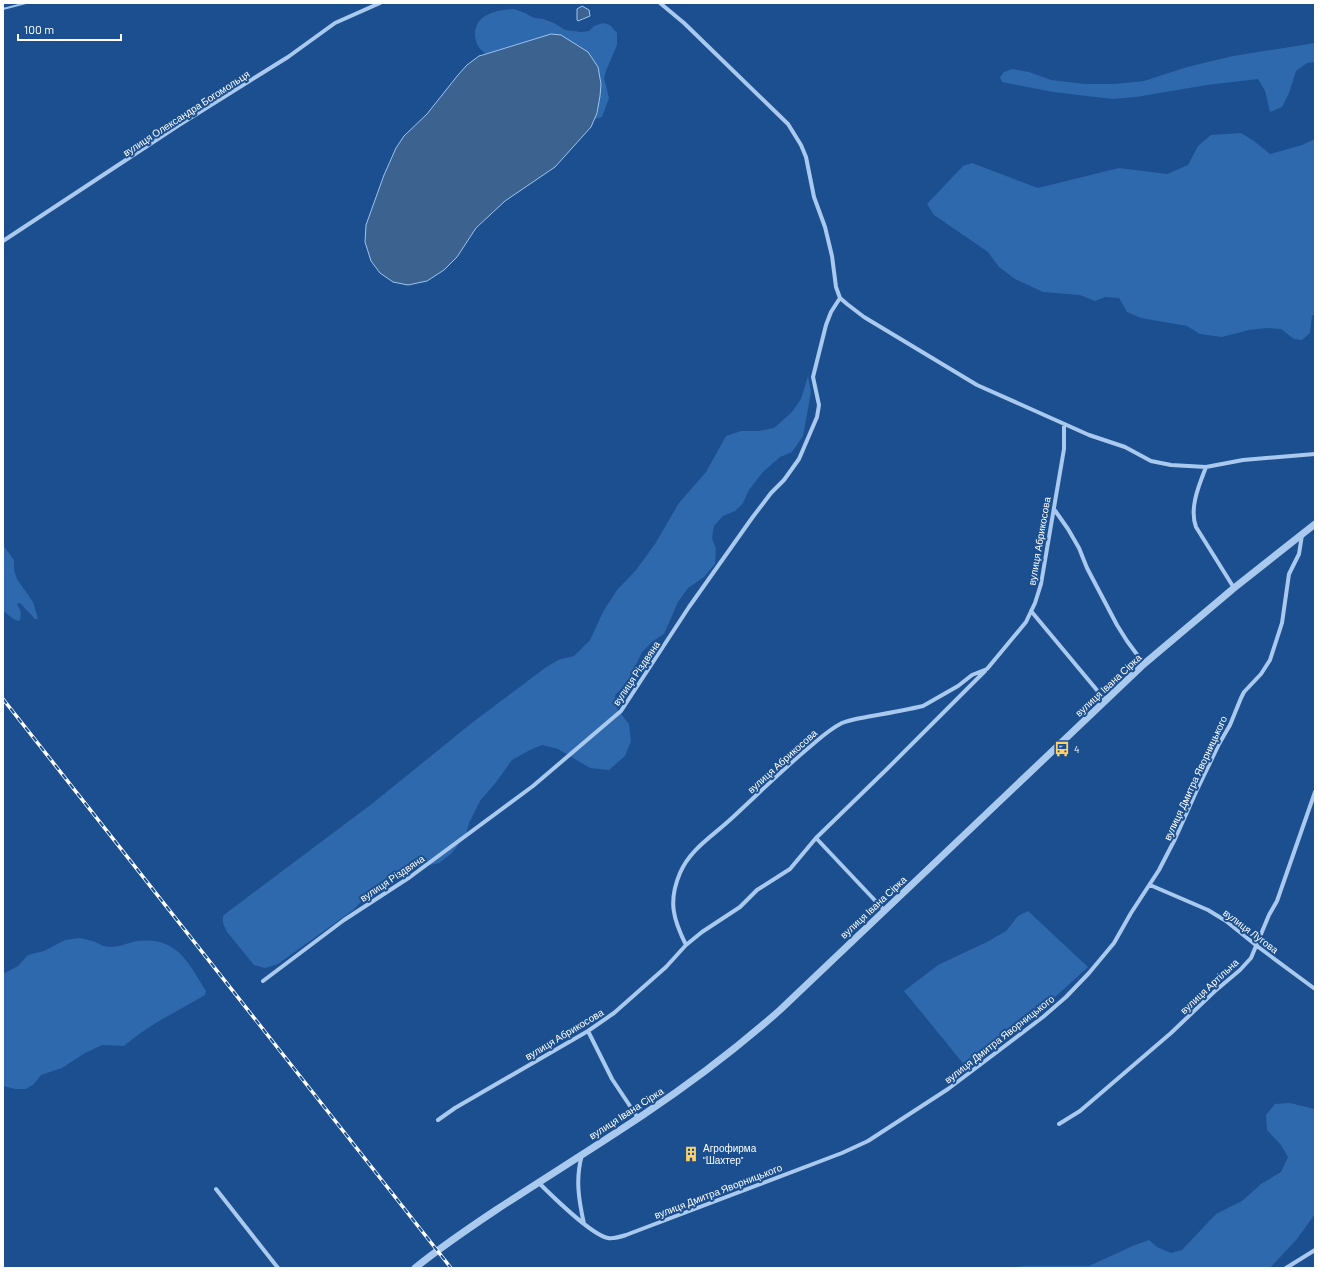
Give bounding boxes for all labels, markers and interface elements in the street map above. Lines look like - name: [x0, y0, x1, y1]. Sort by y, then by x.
- scale bar: [18, 16, 121, 42]
- text: 100 m: [24, 22, 54, 36]
- street label: вулиця Олександра Богомольця: [120, 68, 252, 158]
- street label: вулиця Абрикосова: [1025, 495, 1053, 586]
- street label: вулиця Різдвяна: [610, 638, 662, 708]
- street label: вулиця Івана Сірка: [1072, 651, 1144, 719]
- street label: вулиця Дмитра Яворницького: [1161, 713, 1229, 842]
- street label: вулиця Абрикосова: [745, 726, 820, 795]
- bus stop icon: 4: [1053, 740, 1071, 758]
- place label: 4: [1074, 743, 1080, 755]
- street label: вулиця Різдвяна: [357, 852, 427, 904]
- street label: вулиця Івана Сірка: [837, 873, 909, 941]
- street label: вулиця Лугова: [1221, 906, 1281, 956]
- street label: вулиця Артільна: [1177, 956, 1241, 1016]
- street label: вулиця Дмитра Яворницького: [942, 992, 1057, 1086]
- street label: вулиця Абрикосова: [523, 1006, 606, 1062]
- street label: вулиця Івана Сірка: [587, 1084, 666, 1142]
- place label: Агрофирма "Шахтер": [703, 1142, 757, 1166]
- building icon: Агрофирма "Шахтер": [682, 1145, 700, 1163]
- street label: вулиця Дмитра Яворницького: [652, 1161, 784, 1221]

